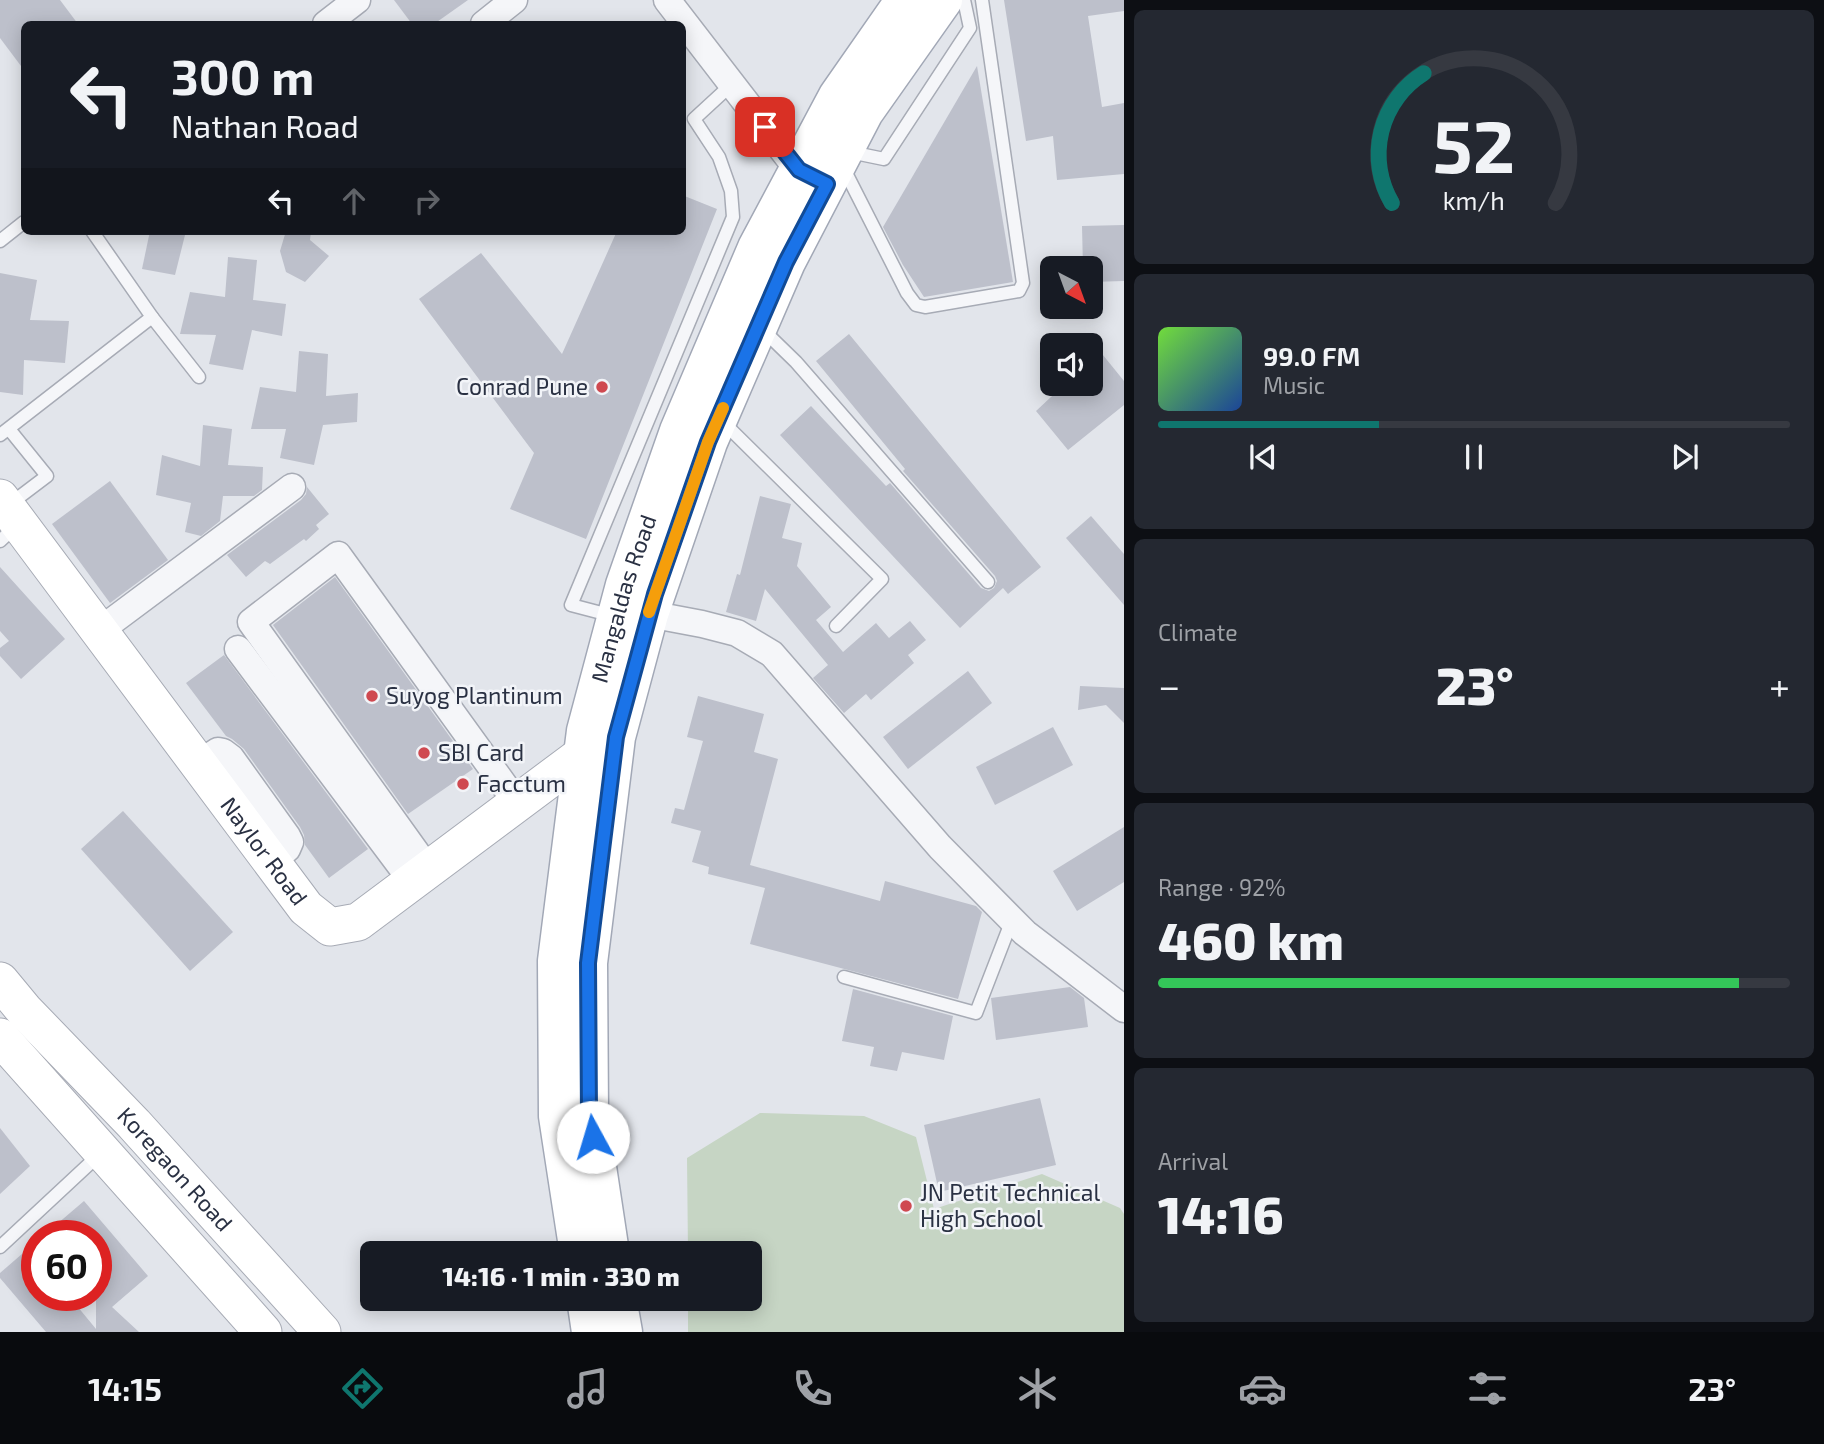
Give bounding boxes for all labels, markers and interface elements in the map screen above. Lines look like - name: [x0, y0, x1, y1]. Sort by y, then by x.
- text: 300 m: [171, 46, 314, 105]
- icon: left: [56, 49, 147, 140]
- pin: [735, 97, 795, 157]
- text: 52: [1433, 101, 1515, 189]
- text: Nathan Road: [171, 106, 359, 144]
- icon: arrive: [746, 108, 784, 146]
- icon: left: [262, 182, 300, 220]
- icon: ahead: [335, 182, 373, 220]
- icon: right: [408, 182, 446, 220]
- text: km/h: [1443, 185, 1505, 215]
- north arrow: [1040, 256, 1102, 318]
- map controls: [1040, 256, 1103, 396]
- button: sound: [1040, 333, 1103, 396]
- text: 99.0 FM: [1263, 340, 1360, 371]
- text: Music: [1263, 371, 1325, 399]
- place label: Conrad Pune: [456, 372, 588, 400]
- marker: Conrad Pune: [594, 379, 610, 395]
- icon: previous: [1244, 438, 1282, 476]
- icon: pause: [1455, 438, 1493, 476]
- icon: next: [1666, 438, 1704, 476]
- street label: Mangaldas Road: [585, 511, 662, 686]
- text: Climate: [1158, 618, 1238, 646]
- text: 23°: [1436, 653, 1514, 715]
- text: −: [1158, 662, 1180, 708]
- text: +: [1769, 662, 1790, 708]
- place label: Suyog Plantinum: [386, 681, 563, 709]
- marker: Suyog Plantinum: [364, 688, 380, 704]
- place label: SBI Card: [438, 738, 524, 766]
- marker: SBI Card: [416, 745, 432, 761]
- place label: Facctum: [477, 769, 566, 797]
- marker: Facctum: [455, 776, 471, 792]
- street label: Naylor Road: [215, 791, 314, 910]
- text: Range · 92%: [1158, 873, 1286, 901]
- text: 460 km: [1158, 908, 1344, 970]
- position arrow: [556, 1100, 630, 1174]
- street label: Koregaon Road: [112, 1101, 239, 1236]
- text: Arrival: [1158, 1147, 1228, 1175]
- place label: JN Petit Technical High School: [920, 1178, 1100, 1232]
- text: 14:16: [1158, 1182, 1284, 1244]
- marker: JN Petit Technical High School: [898, 1198, 914, 1214]
- speed limit sign: 60: [21, 1220, 112, 1311]
- text: 14:16 · 1 min · 330 m: [442, 1260, 680, 1291]
- icon: directions: [338, 1364, 387, 1413]
- icon: music: [563, 1364, 612, 1413]
- icon: phone: [788, 1364, 837, 1413]
- icon: climate: [1013, 1364, 1062, 1413]
- icon: car: [1238, 1364, 1287, 1413]
- icon: filters: [1463, 1364, 1512, 1413]
- text: 14:15: [88, 1369, 162, 1407]
- text: 23°: [1688, 1369, 1736, 1407]

